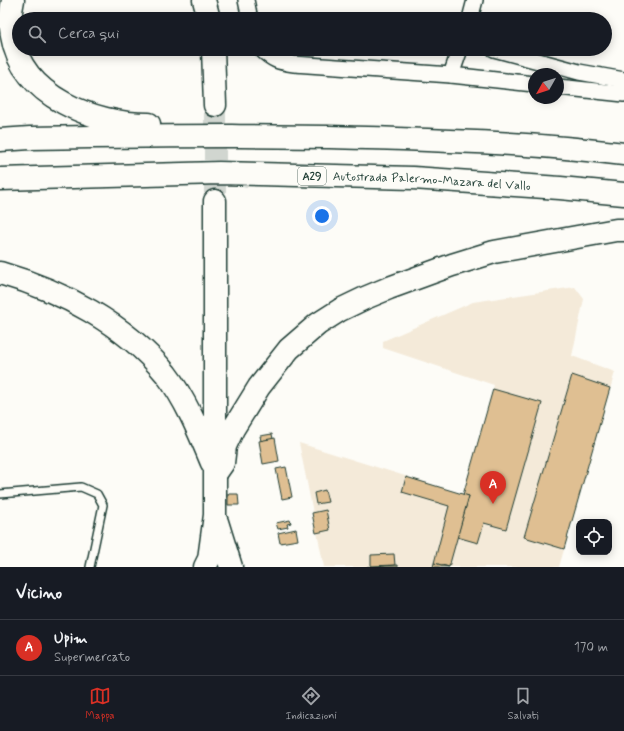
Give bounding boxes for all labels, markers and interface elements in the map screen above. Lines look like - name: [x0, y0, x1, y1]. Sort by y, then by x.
- search box: [12, 12, 612, 56]
- icon: search: [26, 23, 48, 45]
- text: Cerca qui: [58, 24, 119, 44]
- north arrow: [528, 68, 564, 104]
- road number: A29: [298, 167, 326, 185]
- street label: Autostrada Palermo-Mazara del Vallo: [333, 169, 531, 195]
- your location: [312, 206, 332, 226]
- pin: A: [480, 471, 506, 504]
- map controls: [576, 519, 612, 555]
- button: locate: [576, 519, 612, 555]
- text: Vicino: [16, 582, 62, 604]
- text: Upim: [54, 629, 88, 649]
- text: A: [25, 639, 33, 656]
- text: 170 m: [574, 639, 608, 656]
- text: Supermercato: [54, 649, 130, 666]
- tab: Mappa: [85, 685, 115, 723]
- tab: Indicazioni: [285, 685, 337, 723]
- tab: Salvati: [508, 685, 539, 723]

